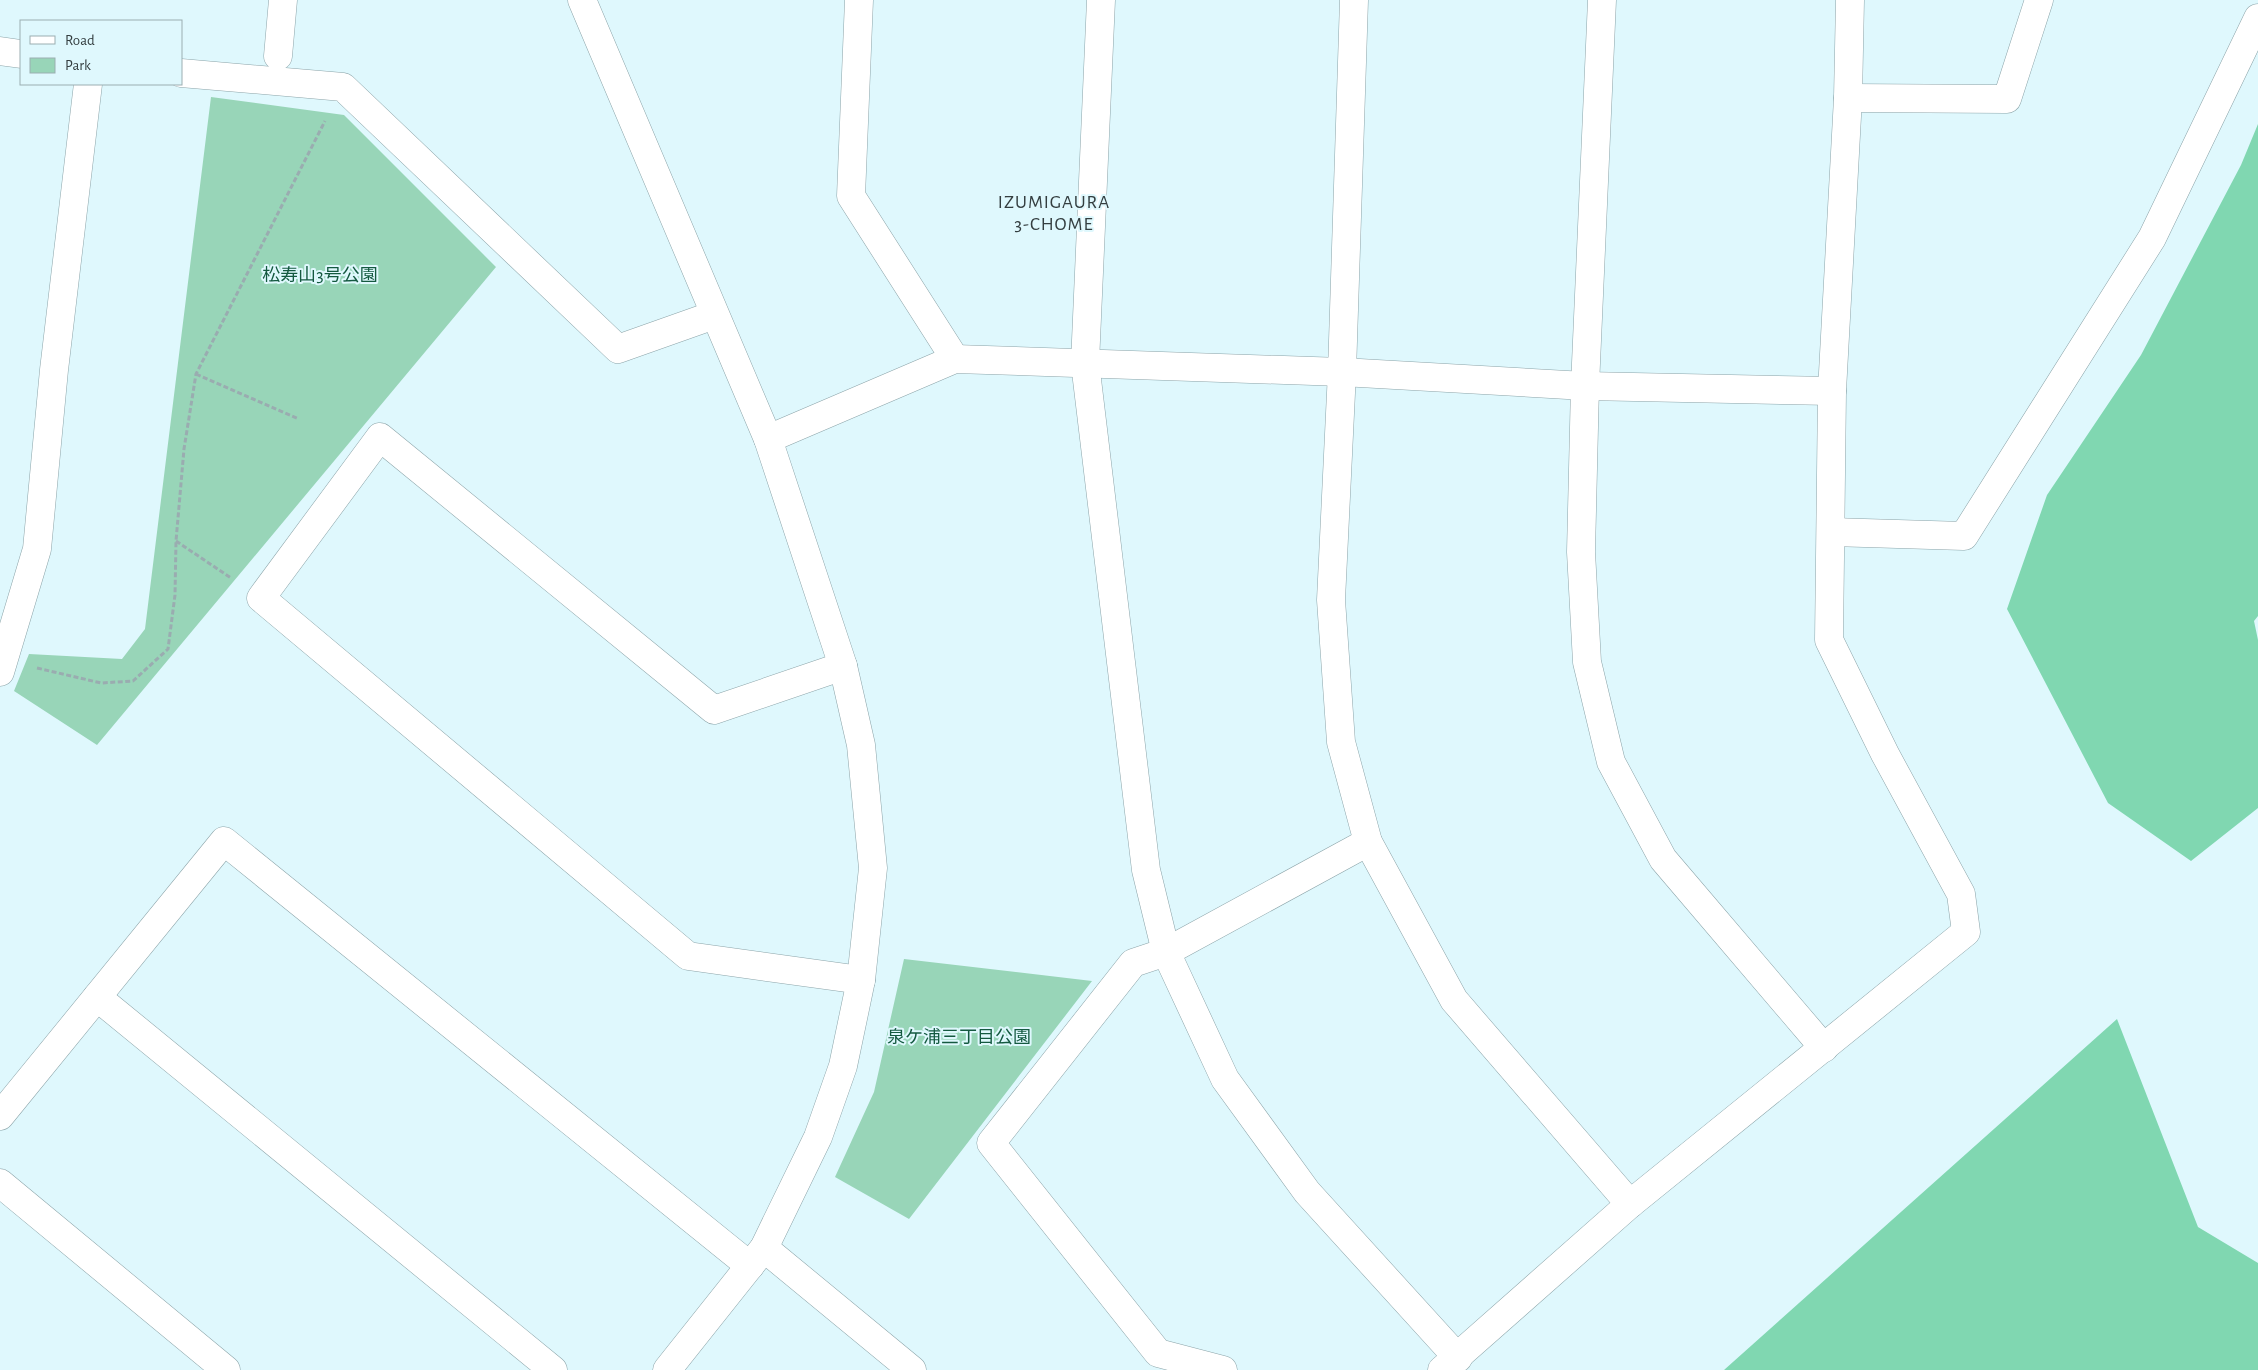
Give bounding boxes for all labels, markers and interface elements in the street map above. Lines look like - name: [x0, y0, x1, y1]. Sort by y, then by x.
- legend: [20, 20, 182, 85]
- text: Road: [65, 33, 95, 48]
- text: Park: [65, 58, 91, 73]
- district label: IZUMIGAURA 3-CHOME: [998, 193, 1110, 234]
- park label: 松寿山3号公園: [262, 266, 378, 285]
- park label: 泉ケ浦三丁目公園: [887, 1027, 1031, 1047]

